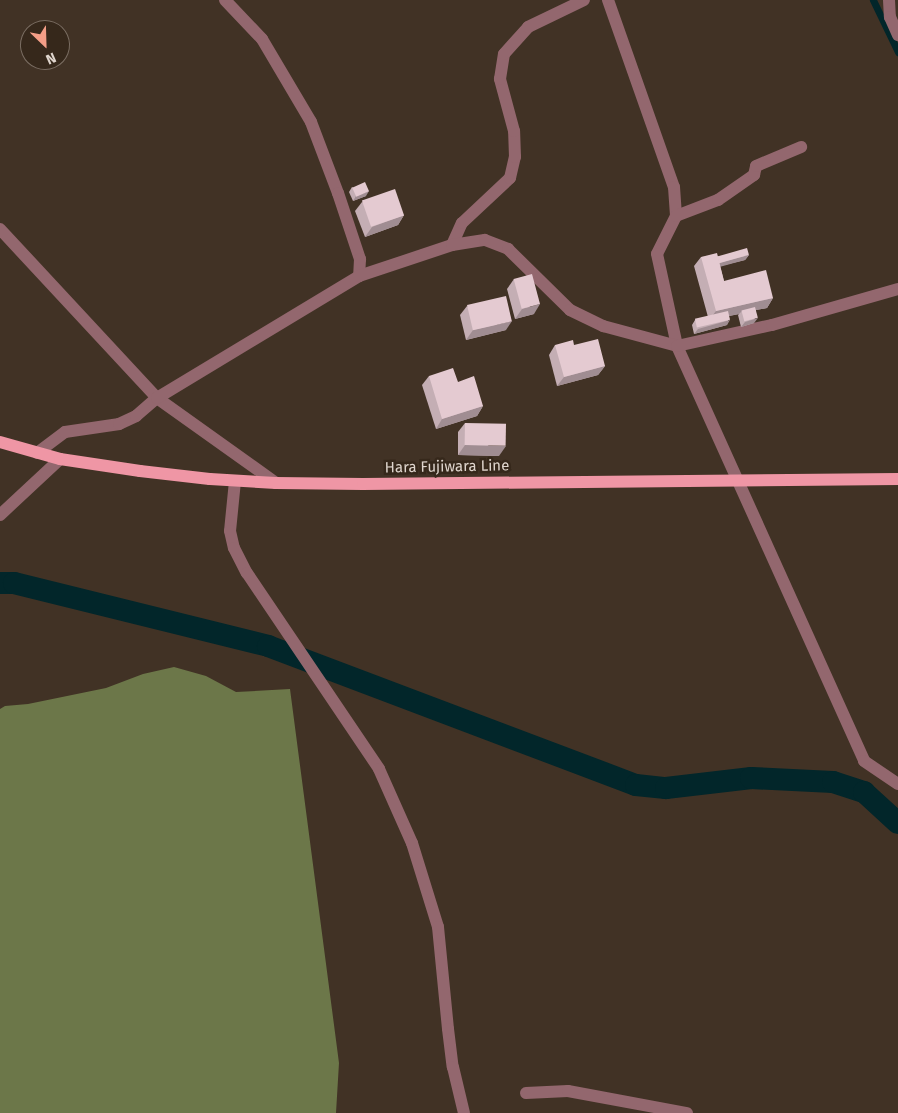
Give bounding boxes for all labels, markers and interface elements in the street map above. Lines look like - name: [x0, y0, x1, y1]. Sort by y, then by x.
- north arrow: [20, 20, 70, 70]
- text: N: [43, 49, 59, 68]
- street label: Hara Fujiwara Line: [385, 457, 509, 477]

